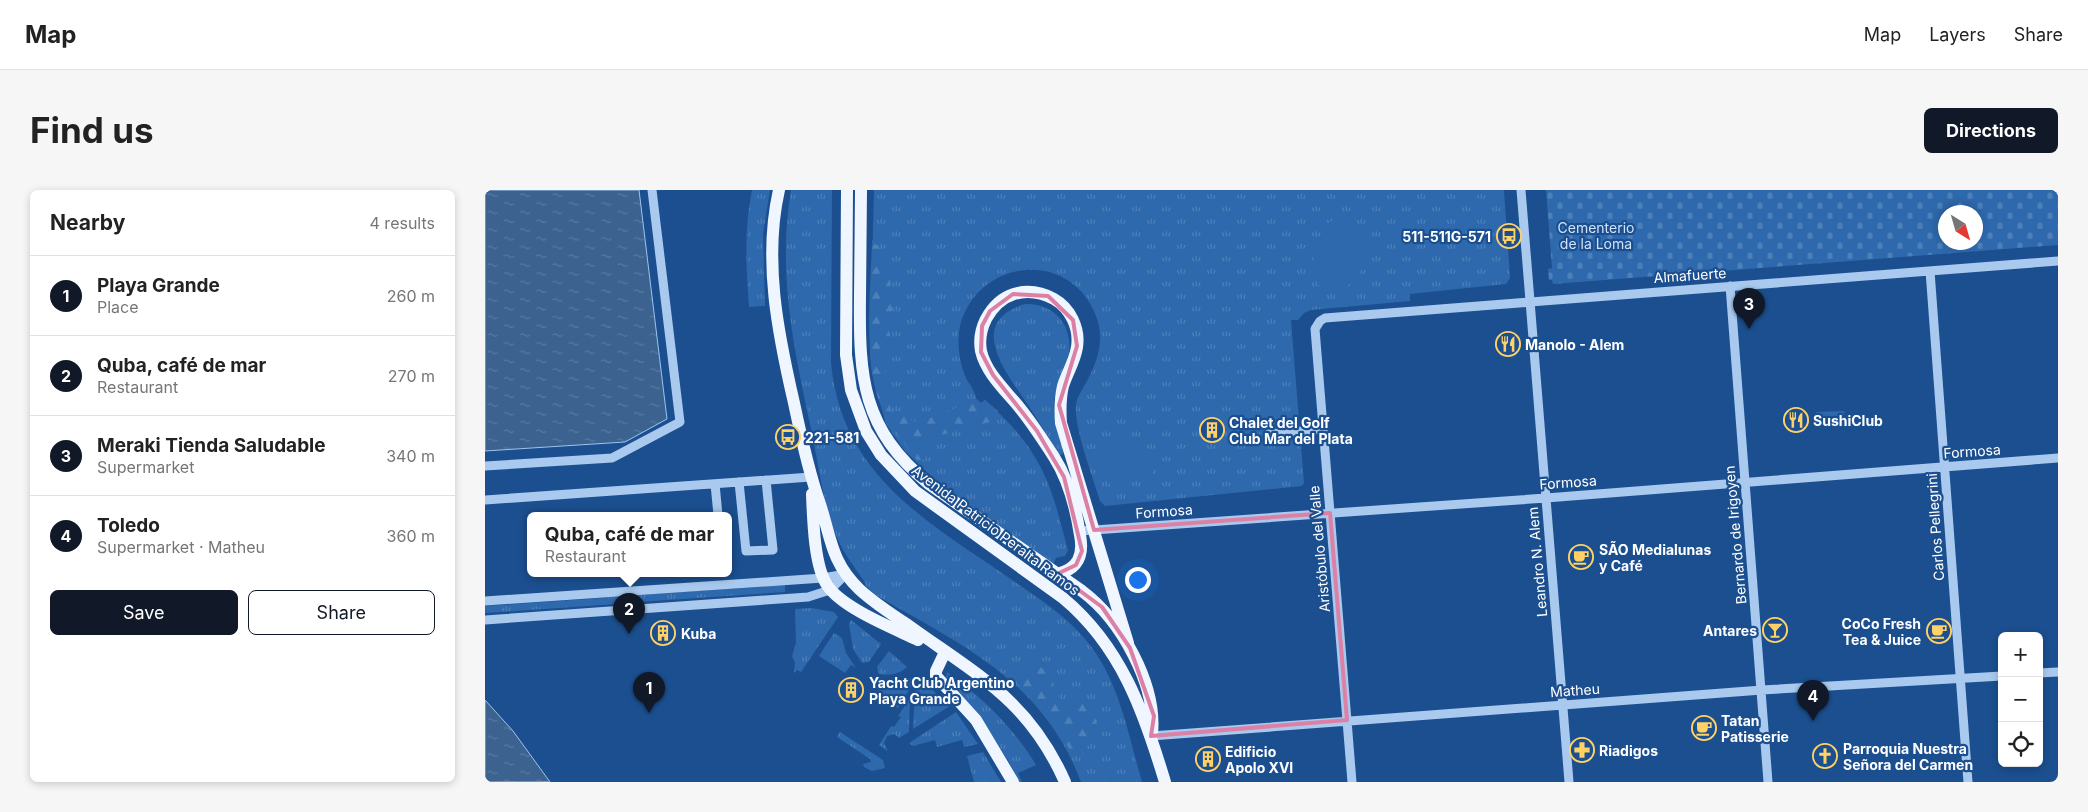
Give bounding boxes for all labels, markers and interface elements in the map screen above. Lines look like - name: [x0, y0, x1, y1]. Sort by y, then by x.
- text: Map: [25, 20, 76, 49]
- text: Map: [1864, 24, 1901, 45]
- text: Layers: [1929, 24, 1986, 45]
- text: Share: [2014, 24, 2063, 45]
- button: Directions: [1924, 108, 2058, 153]
- text: Find us: [30, 109, 154, 151]
- north arrow: [1938, 205, 1983, 250]
- text: Nearby: [50, 210, 125, 235]
- text: 4 results: [370, 213, 435, 233]
- park label: Cementerio de la Loma: [1558, 219, 1634, 252]
- bus stop icon: 511-511G-571: [1496, 223, 1522, 249]
- place label: 511-511G-571: [1402, 228, 1491, 245]
- street label: Almafuerte: [1653, 264, 1727, 286]
- text: Playa Grande: [97, 274, 220, 297]
- text: 1: [63, 286, 69, 306]
- text: 260 m: [387, 286, 435, 306]
- pin: 3: [1733, 288, 1765, 329]
- text: Place: [97, 297, 139, 317]
- restaurant icon: Manolo - Alem: [1495, 331, 1521, 357]
- place label: Manolo - Alem: [1525, 336, 1624, 353]
- text: Quba, café de mar: [97, 354, 266, 377]
- text: 2: [61, 366, 71, 386]
- text: 270 m: [388, 366, 435, 386]
- text: Restaurant: [97, 377, 178, 397]
- restaurant icon: SushiClub: [1783, 407, 1809, 433]
- place label: SushiClub: [1813, 412, 1883, 429]
- place label: Chalet del Golf Club Mar del Plata: [1229, 414, 1353, 447]
- building icon: Chalet del Golf Club Mar del Plata: [1199, 417, 1225, 443]
- bus stop icon: 221-581: [775, 424, 801, 450]
- place label: 221-581: [805, 429, 859, 446]
- text: Meraki Tienda Saludable: [97, 434, 326, 457]
- street label: Formosa: [1943, 441, 2001, 461]
- text: 3: [61, 446, 71, 466]
- text: 340 m: [386, 446, 435, 466]
- text: Supermarket: [97, 457, 194, 477]
- street label: Avenida Patricio Peralta Ramos: [909, 461, 1083, 599]
- street label: Bernardo de Irigoyen: [1720, 465, 1750, 605]
- street label: Formosa: [1539, 472, 1597, 492]
- street label: Carlos Pellegrini: [1923, 473, 1947, 581]
- street label: Aristóbulo del Valle: [1305, 485, 1333, 613]
- street label: Formosa: [1135, 501, 1193, 521]
- street label: Leandro N. Alem: [1524, 506, 1550, 618]
- popup: [527, 512, 732, 577]
- text: Toledo: [97, 514, 160, 537]
- text: Quba, café de mar: [545, 523, 714, 546]
- text: 4: [61, 526, 71, 546]
- text: 360 m: [387, 526, 435, 546]
- text: Supermarket · Matheu: [97, 537, 265, 557]
- place label: SÃO Medialunas y Café: [1599, 541, 1711, 574]
- cafe icon: SÃO Medialunas y Café: [1568, 544, 1594, 570]
- text: Restaurant: [545, 546, 626, 566]
- your location: [1125, 567, 1151, 593]
- button: Save: [50, 590, 238, 635]
- button: Share: [248, 590, 435, 635]
- pin: 2: [613, 593, 645, 634]
- place label: CoCo Fresh Tea & Juice: [1842, 615, 1921, 648]
- bar icon: Antares: [1762, 617, 1788, 643]
- cafe icon: CoCo Fresh Tea & Juice: [1926, 618, 1952, 644]
- building icon: Kuba: [650, 620, 676, 646]
- place label: Antares: [1703, 622, 1757, 639]
- place label: Kuba: [681, 625, 716, 642]
- map controls: [1998, 632, 2043, 767]
- button: +: [1998, 632, 2043, 677]
- pin: 1: [633, 672, 665, 713]
- place label: Yacht Club Argentino Playa Grande: [869, 674, 1015, 707]
- building icon: Yacht Club Argentino Playa Grande: [838, 677, 864, 703]
- button: −: [1998, 677, 2043, 722]
- street label: Matheu: [1550, 680, 1600, 700]
- pin: 4: [1797, 680, 1829, 721]
- place label: Tatan Patisserie: [1721, 712, 1789, 745]
- cafe icon: Tatan Patisserie: [1691, 715, 1717, 741]
- button: locate: [1998, 722, 2043, 767]
- pharmacy icon: Riadigos: [1569, 737, 1595, 763]
- place label: Parroquia Nuestra Señora del Carmen: [1843, 740, 1973, 773]
- place label: Riadigos: [1599, 742, 1658, 759]
- place label: Edificio Apolo XVI: [1225, 743, 1293, 776]
- church icon: Parroquia Nuestra Señora del Carmen: [1812, 743, 1838, 769]
- building icon: Edificio Apolo XVI: [1195, 746, 1221, 772]

